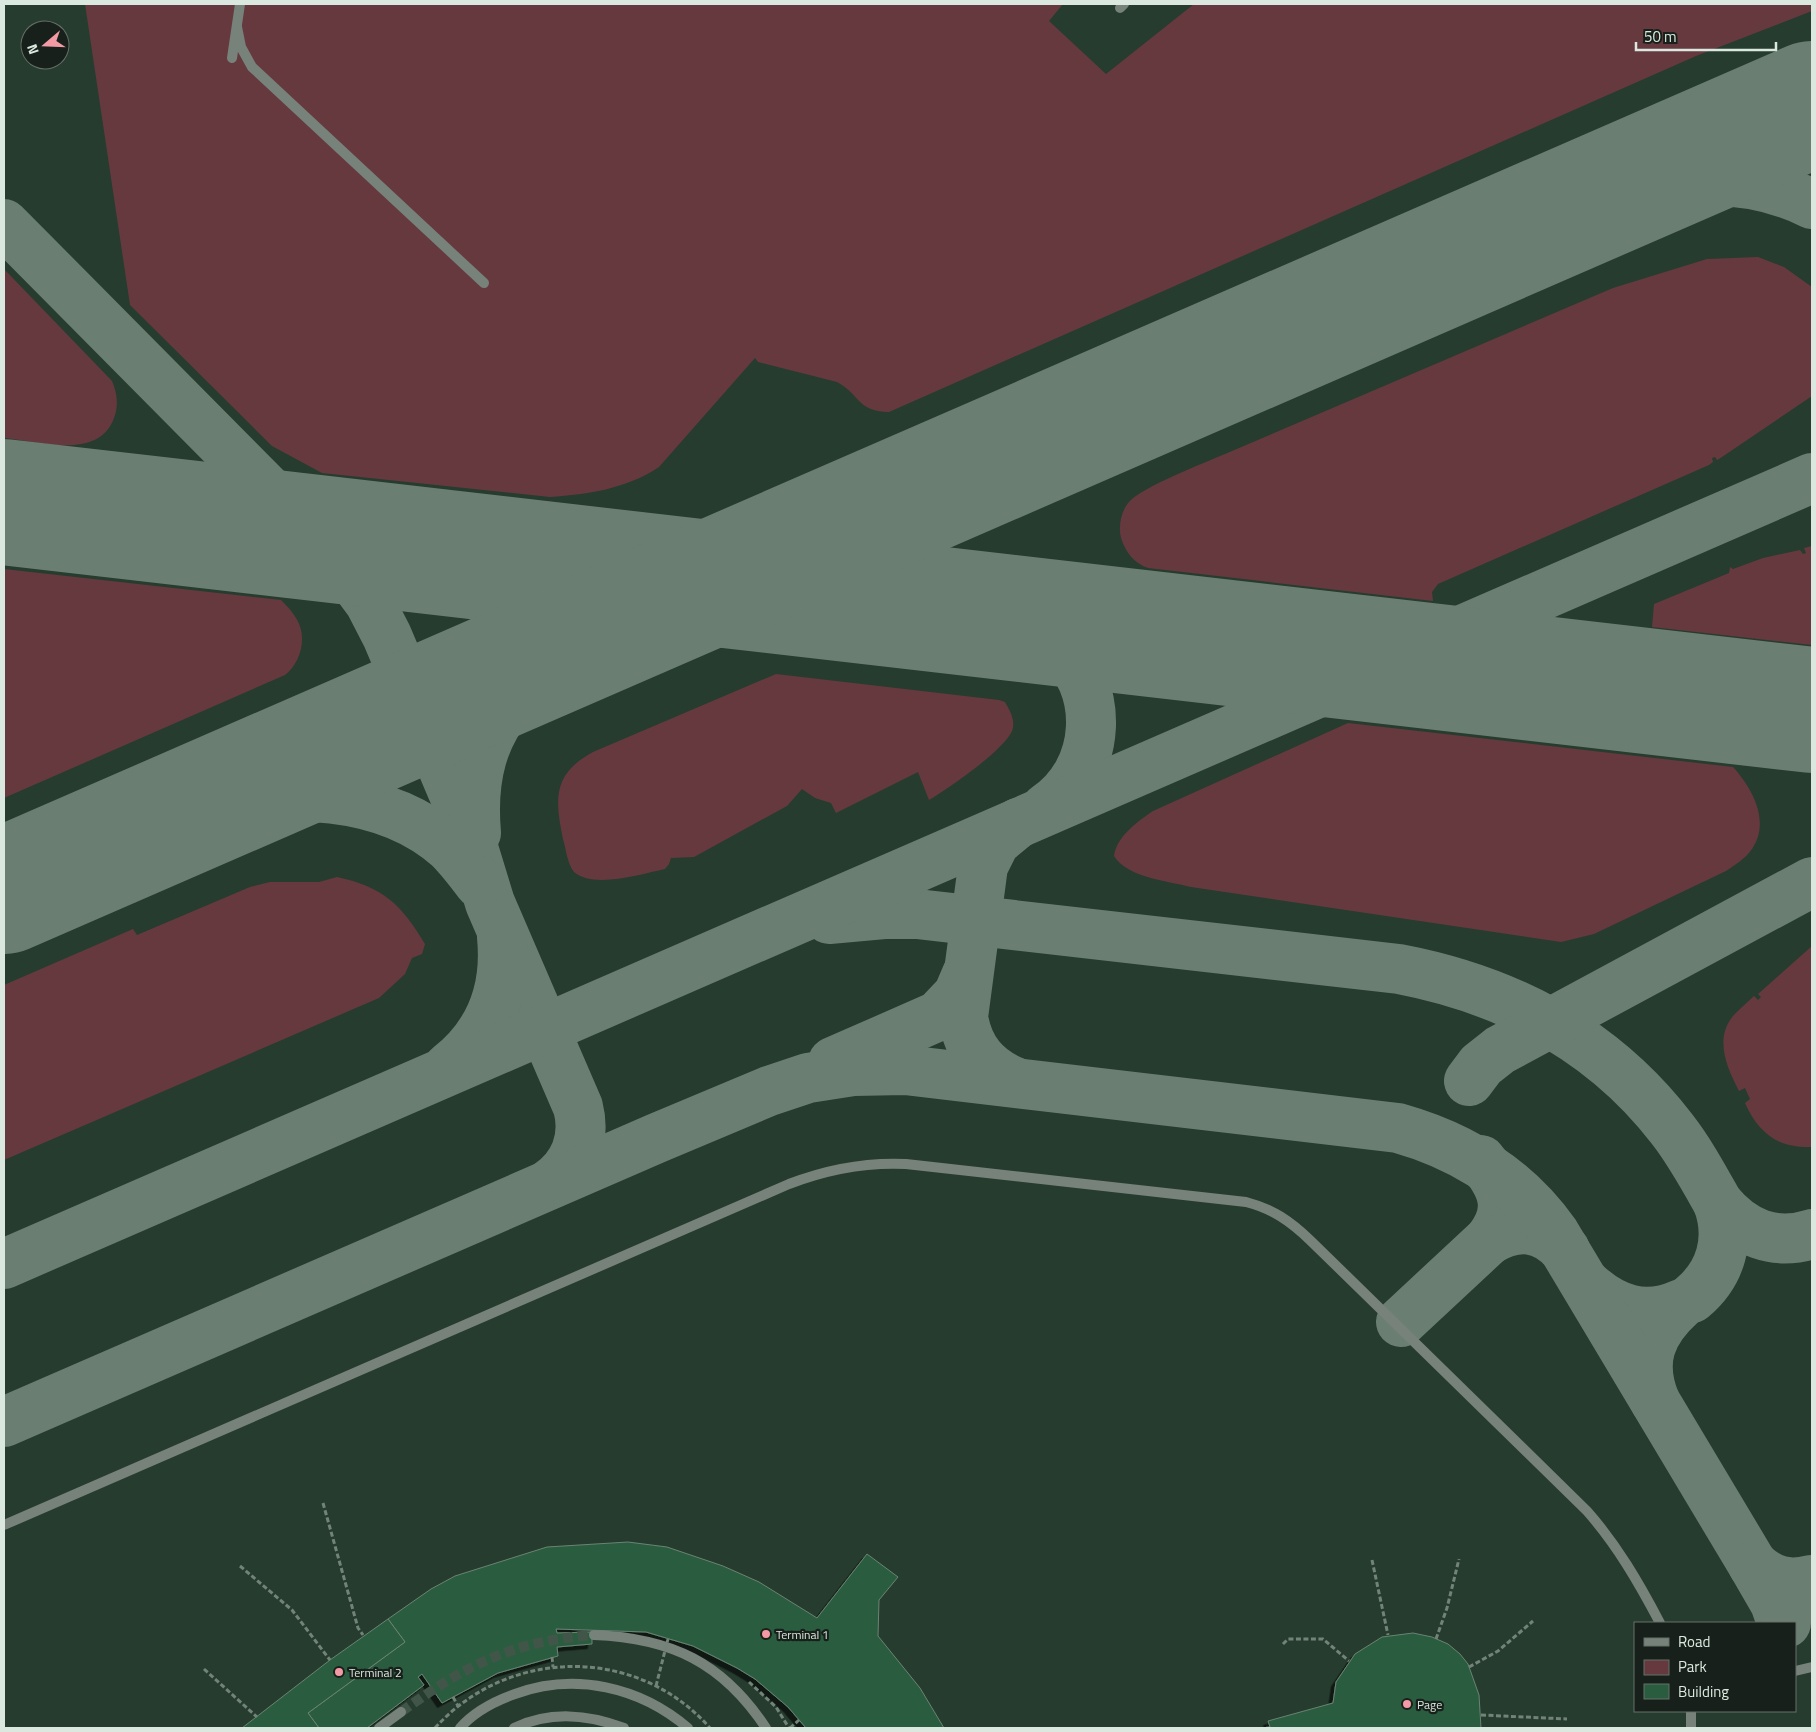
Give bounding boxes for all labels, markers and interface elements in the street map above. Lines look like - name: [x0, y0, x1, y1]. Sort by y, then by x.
- north arrow: [20, 20, 70, 70]
- scale bar: [1636, 20, 1776, 52]
- text: 50 m: [1644, 25, 1677, 48]
- text: N: [21, 41, 44, 57]
- legend: [1634, 1622, 1796, 1712]
- place label: Terminal 1: [776, 1625, 829, 1644]
- marker: Terminal 1: [760, 1628, 772, 1640]
- text: Road: [1678, 1630, 1710, 1653]
- text: Park: [1678, 1655, 1707, 1678]
- place label: Terminal 2: [349, 1663, 402, 1682]
- marker: Terminal 2: [333, 1666, 345, 1678]
- text: Building: [1678, 1680, 1729, 1703]
- place label: Page: [1417, 1695, 1442, 1714]
- marker: Page: [1401, 1698, 1413, 1710]

